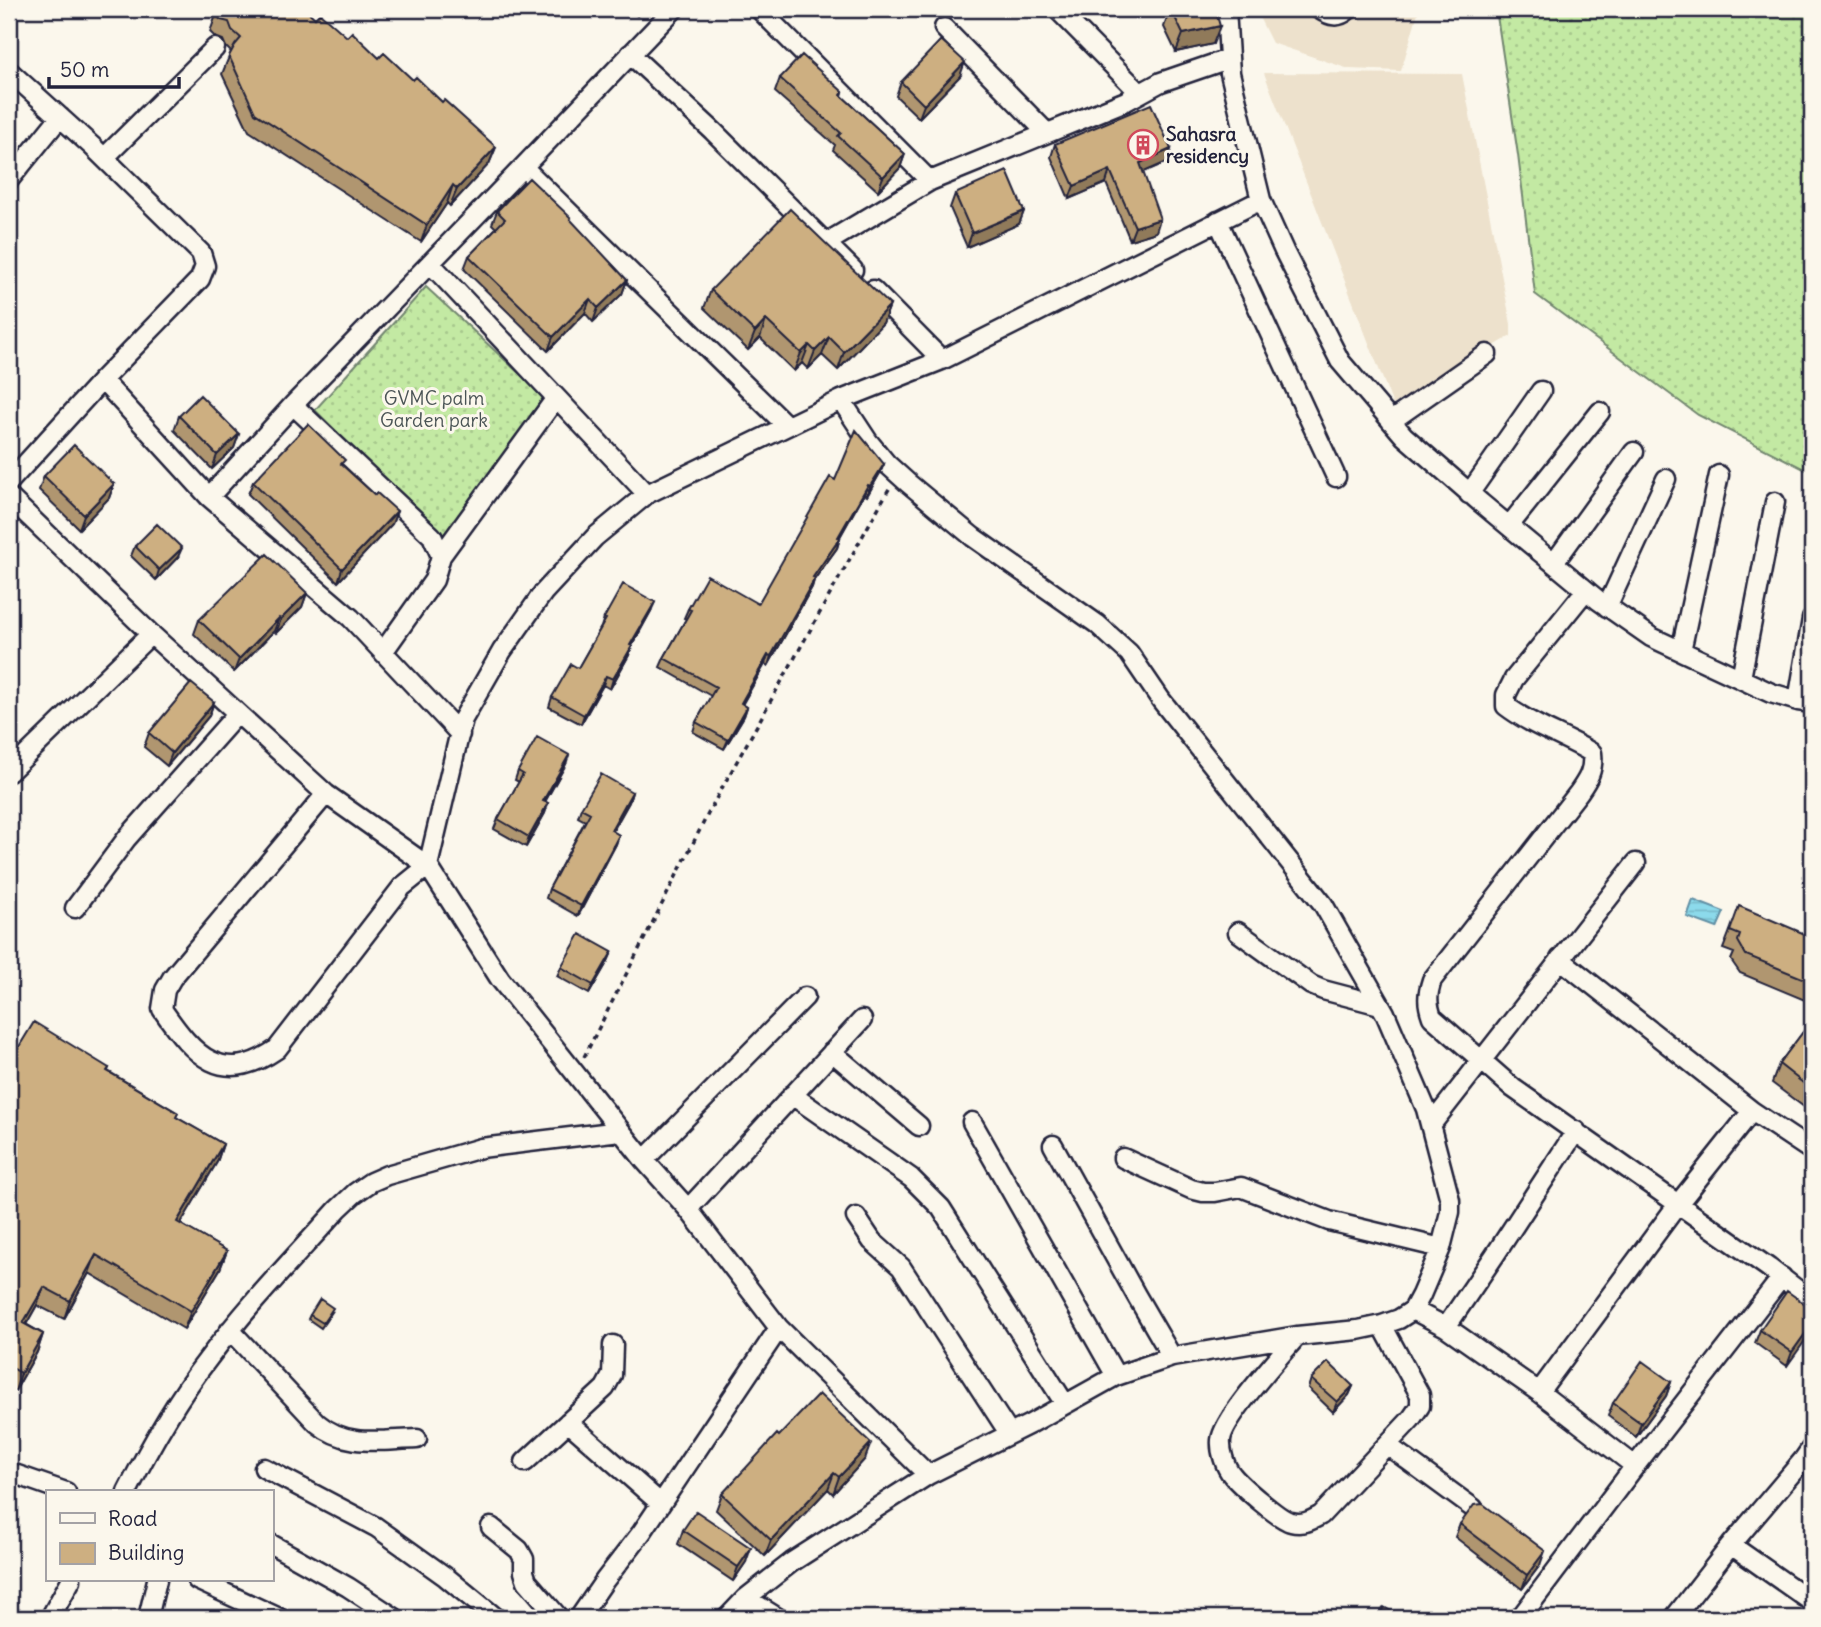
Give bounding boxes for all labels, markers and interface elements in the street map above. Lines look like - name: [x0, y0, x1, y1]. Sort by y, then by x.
- scale bar: [49, 46, 178, 90]
- text: 50 m: [60, 56, 109, 83]
- place label: Sahasra residency: [1166, 122, 1249, 168]
- building icon: Sahasra residency: [1126, 128, 1160, 162]
- park label: GVMC palm Garden park: [380, 386, 488, 432]
- legend: [46, 1490, 273, 1582]
- text: Road: [108, 1505, 157, 1532]
- text: Building: [108, 1539, 184, 1566]

